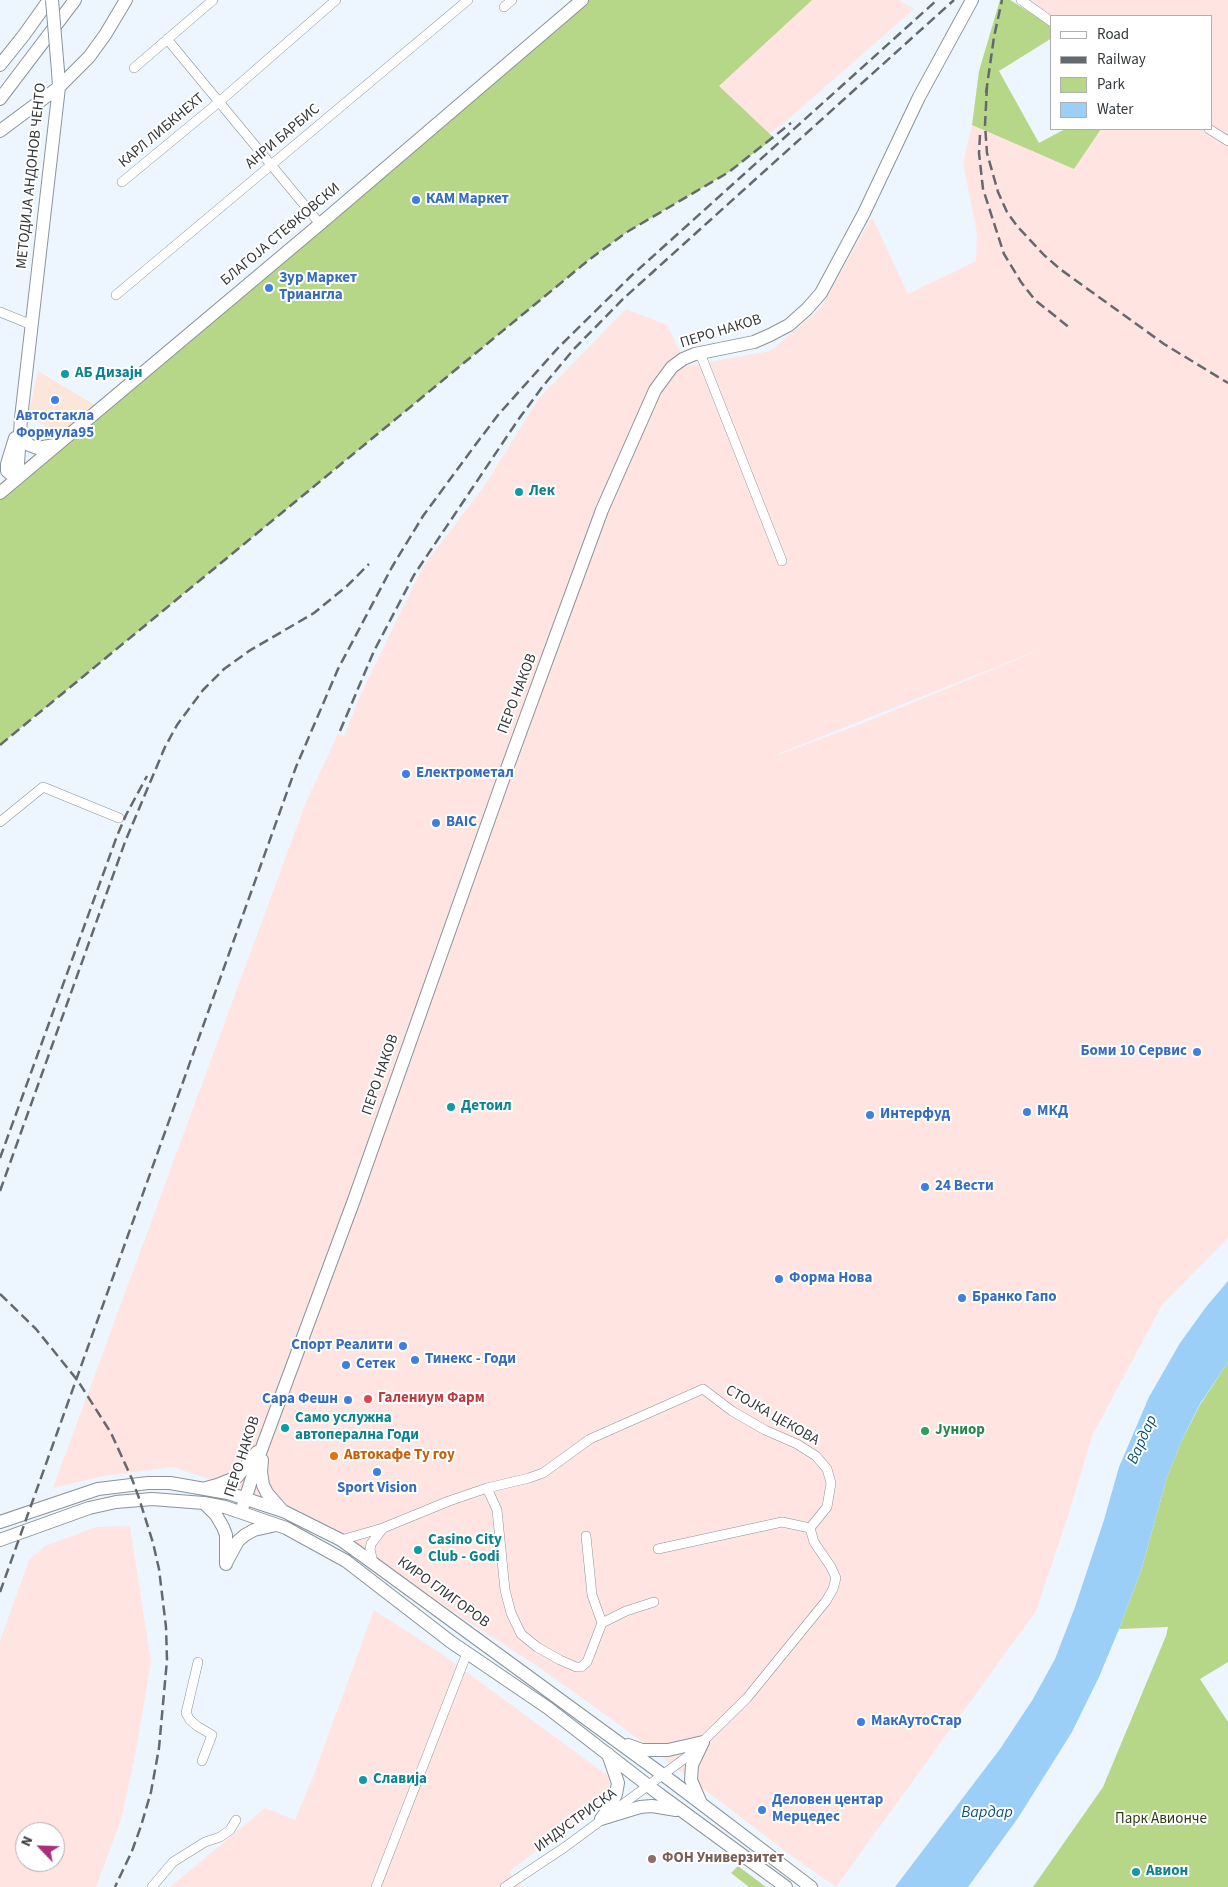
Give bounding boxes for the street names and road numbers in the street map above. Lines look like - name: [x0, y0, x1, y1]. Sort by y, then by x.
- street label: МЕТОДИЈА АНДОНОВ ЧЕНТО: [13, 82, 51, 270]
- street label: КАРЛ ЛИБКНЕХТ: [115, 90, 209, 172]
- street label: АНРИ БАРБИС: [242, 101, 324, 173]
- street label: БЛАГОЈА СТЕФКОВСКИ: [218, 180, 344, 290]
- street label: ПЕРО НАКОВ: [678, 311, 764, 353]
- street label: ПЕРО НАКОВ: [494, 651, 542, 737]
- street label: ПЕРО НАКОВ: [359, 1032, 403, 1118]
- street label: СТОЈКА ЦЕКОВА: [722, 1382, 822, 1450]
- street label: ПЕРО НАКОВ: [221, 1414, 265, 1500]
- street label: КИРО ГЛИГОРОВ: [393, 1554, 493, 1632]
- street label: ИНДУСТРИСКА: [531, 1785, 621, 1857]

